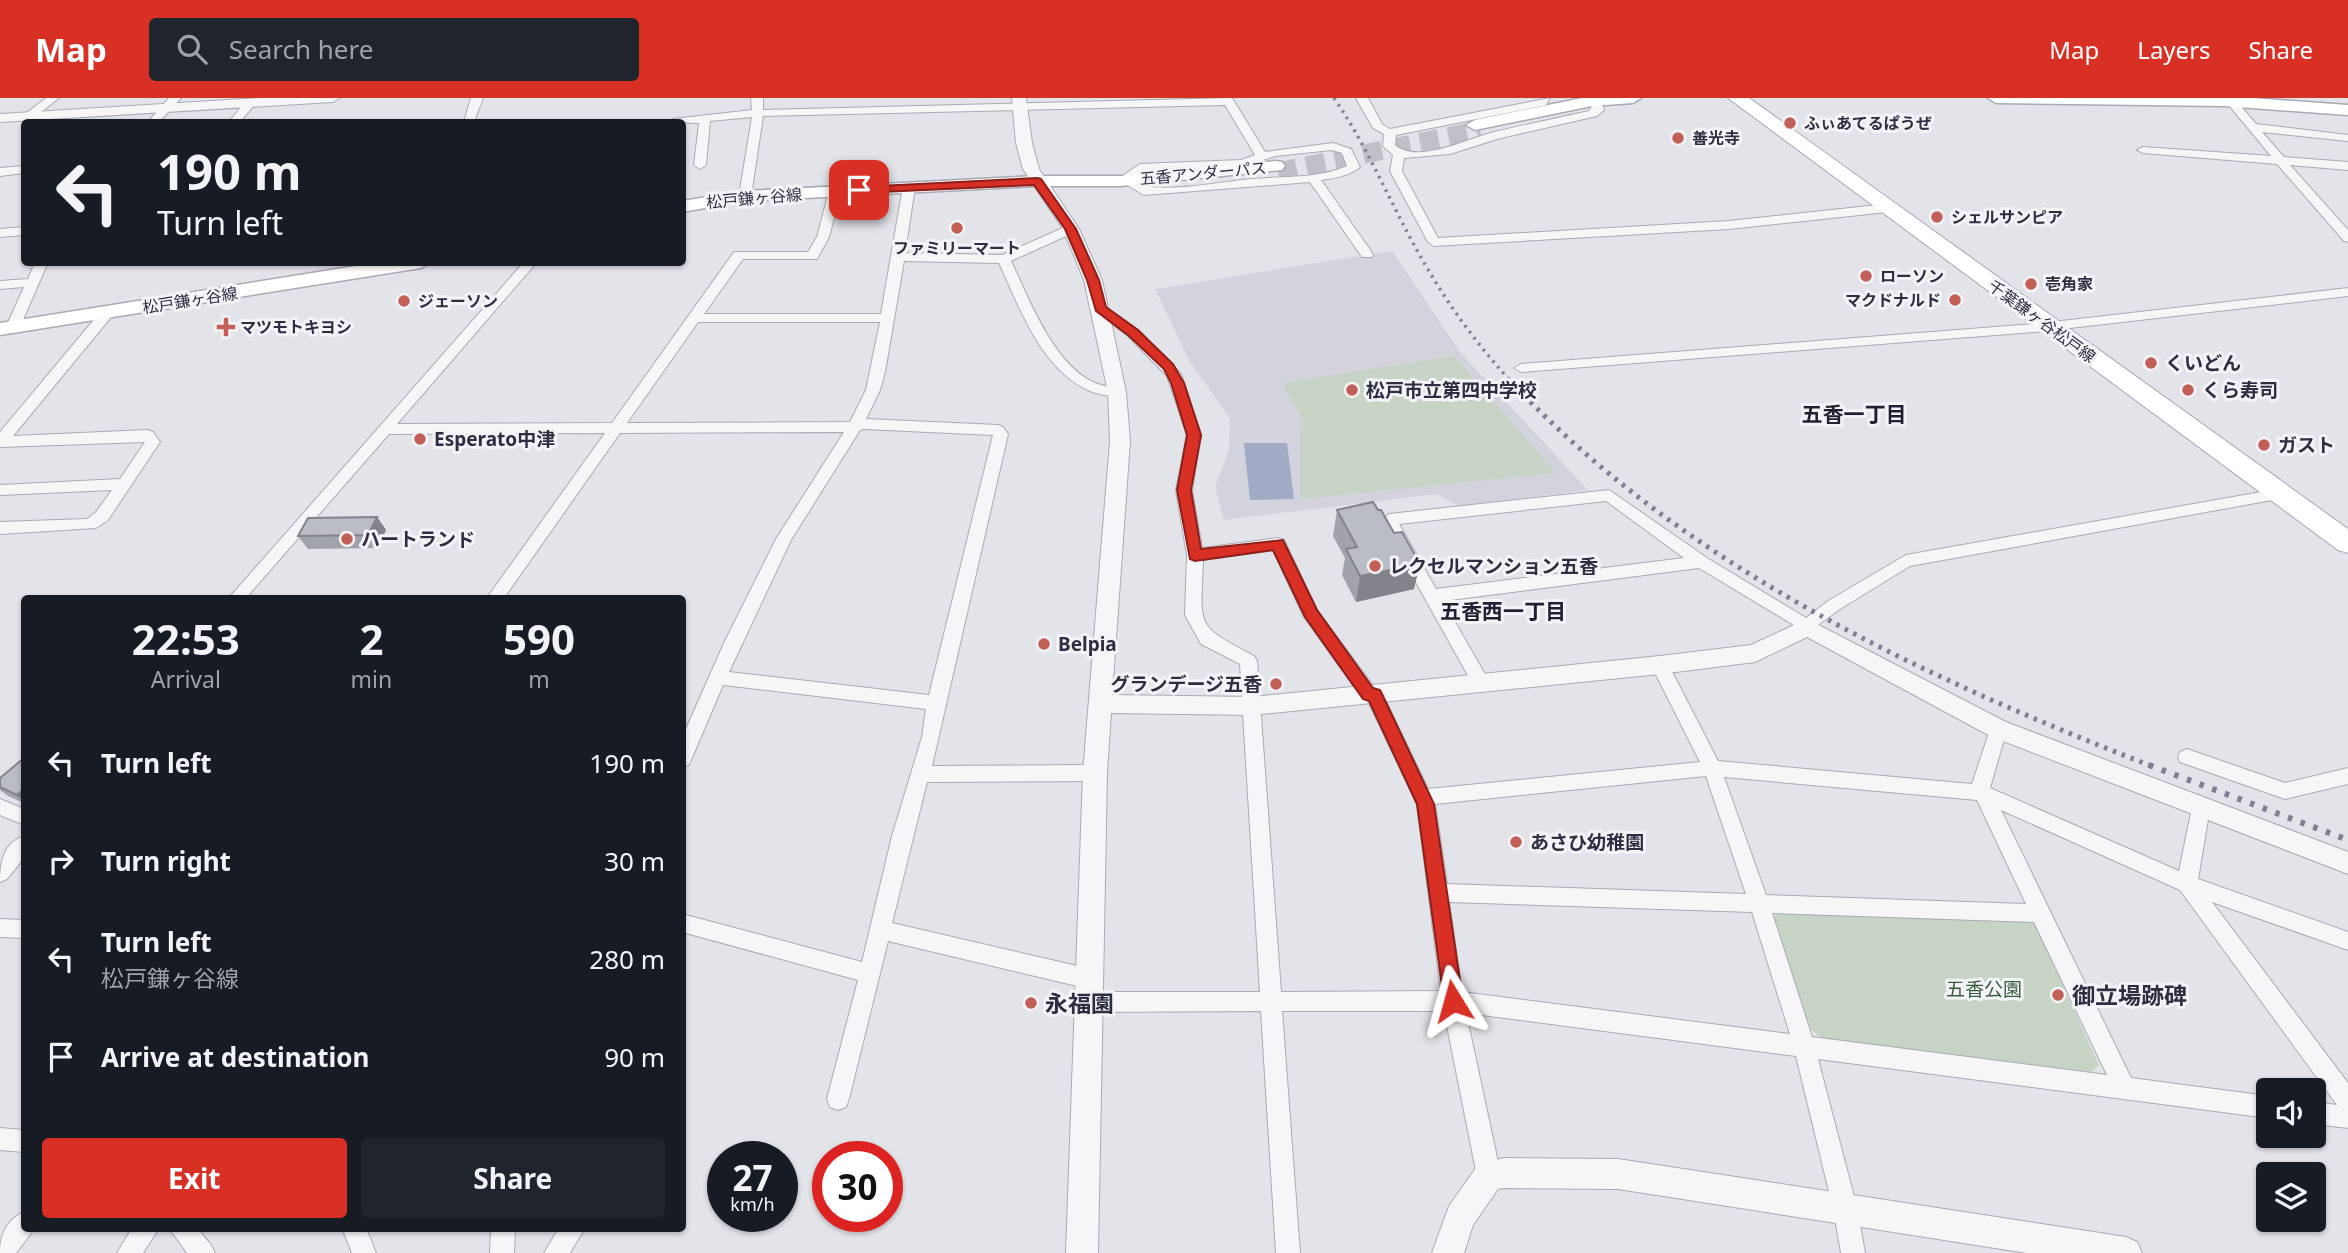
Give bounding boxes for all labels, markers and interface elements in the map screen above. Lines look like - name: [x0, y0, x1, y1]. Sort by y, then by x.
- search box: [149, 18, 639, 81]
- text: Map: [35, 27, 107, 72]
- icon: search: [173, 30, 211, 68]
- text: Search here: [229, 31, 373, 67]
- text: Map: [2049, 33, 2099, 66]
- text: Layers: [2137, 33, 2211, 66]
- text: Share: [2249, 33, 2313, 66]
- place label: ふぃあてるぱうぜ: [1804, 112, 1932, 134]
- marker: ふぃあてるぱうぜ: [1782, 115, 1798, 131]
- place label: 善光寺: [1692, 127, 1740, 149]
- marker: 善光寺: [1670, 130, 1686, 146]
- text: 190 m: [157, 138, 302, 204]
- icon: left: [42, 147, 133, 238]
- street label: 五香アンダーパス: [1139, 156, 1267, 190]
- pin: [829, 160, 889, 220]
- icon: arrive: [840, 171, 878, 209]
- street label: 松戸鎌ヶ谷線: [705, 183, 803, 213]
- text: Turn left: [157, 201, 283, 244]
- place label: シェルサンピア: [1951, 206, 2063, 228]
- marker: シェルサンピア: [1929, 209, 1945, 225]
- marker: ファミリーマート: [949, 220, 965, 236]
- place label: ファミリーマート: [893, 237, 1021, 259]
- place label: ローソン: [1880, 265, 1944, 287]
- marker: ローソン: [1858, 268, 1874, 284]
- place label: 壱角家: [2045, 273, 2093, 295]
- street label: 千葉鎌ヶ谷松戸線: [1984, 274, 2100, 368]
- marker: 壱角家: [2023, 276, 2039, 292]
- street label: 松戸鎌ヶ谷線: [141, 282, 239, 318]
- place label: マクドナルド: [1845, 289, 1941, 311]
- place label: ジェーソン: [418, 290, 498, 312]
- marker: マクドナルド: [1947, 292, 1963, 308]
- marker: ジェーソン: [396, 293, 412, 309]
- place label: マツモトキヨシ: [240, 316, 352, 338]
- marker: マツモトキヨシ: [218, 319, 234, 335]
- place label: くいどん: [2165, 350, 2241, 376]
- marker: くいどん: [2143, 355, 2159, 371]
- place label: 松戸市立第四中学校: [1366, 377, 1537, 403]
- place label: くら寿司: [2202, 377, 2278, 403]
- marker: 松戸市立第四中学校: [1344, 382, 1360, 398]
- marker: くら寿司: [2180, 382, 2196, 398]
- district label: 五香一丁目: [1802, 400, 1907, 428]
- place label: Esperato中津: [434, 426, 555, 452]
- marker: Esperato中津: [412, 431, 428, 447]
- place label: ガスト: [2278, 432, 2335, 458]
- marker: ガスト: [2256, 437, 2272, 453]
- place label: ハートランド: [361, 526, 475, 552]
- marker: ハートランド: [339, 531, 355, 547]
- place label: レクセルマンション五香: [1389, 553, 1598, 579]
- marker: レクセルマンション五香: [1367, 558, 1383, 574]
- district label: 五香西一丁目: [1440, 597, 1566, 625]
- text: 22:53: [132, 610, 240, 667]
- text: 2: [359, 610, 383, 667]
- text: 590: [503, 610, 575, 667]
- place label: Belpia: [1058, 631, 1117, 657]
- marker: Belpia: [1036, 636, 1052, 652]
- text: Arrival: [151, 663, 221, 695]
- text: min: [351, 663, 392, 695]
- text: m: [528, 663, 550, 695]
- place label: グランデージ五香: [1110, 671, 1262, 697]
- marker: グランデージ五香: [1268, 676, 1284, 692]
- icon: left: [42, 744, 80, 782]
- text: Turn left: [101, 745, 212, 781]
- text: 190 m: [589, 745, 665, 781]
- place label: あさひ幼稚園: [1530, 829, 1644, 855]
- marker: あさひ幼稚園: [1508, 834, 1524, 850]
- icon: right: [42, 842, 80, 880]
- text: Turn right: [101, 843, 231, 879]
- text: 30 m: [604, 843, 665, 879]
- text: Turn left: [101, 924, 212, 960]
- icon: left: [42, 940, 80, 978]
- text: 280 m: [589, 941, 665, 977]
- text: 松戸鎌ヶ谷線: [101, 962, 239, 994]
- position arrow: [1416, 964, 1490, 1038]
- park label: 五香公園: [1946, 976, 2022, 1002]
- place label: 御立場跡碑: [2072, 979, 2187, 1011]
- place label: 永福園: [1045, 987, 1114, 1019]
- marker: 御立場跡碑: [2050, 987, 2066, 1003]
- marker: 永福園: [1023, 995, 1039, 1011]
- icon: arrive: [42, 1038, 80, 1076]
- text: Arrive at destination: [101, 1039, 370, 1075]
- text: 90 m: [604, 1039, 665, 1075]
- map controls: [2256, 1078, 2326, 1232]
- button: sound: [2256, 1078, 2326, 1148]
- button: Exit: [42, 1138, 347, 1218]
- button: Share: [361, 1138, 665, 1218]
- speed limit sign: 30: [812, 1141, 903, 1232]
- text: 27: [732, 1154, 773, 1201]
- button: layers: [2256, 1162, 2326, 1232]
- text: km/h: [730, 1192, 775, 1216]

